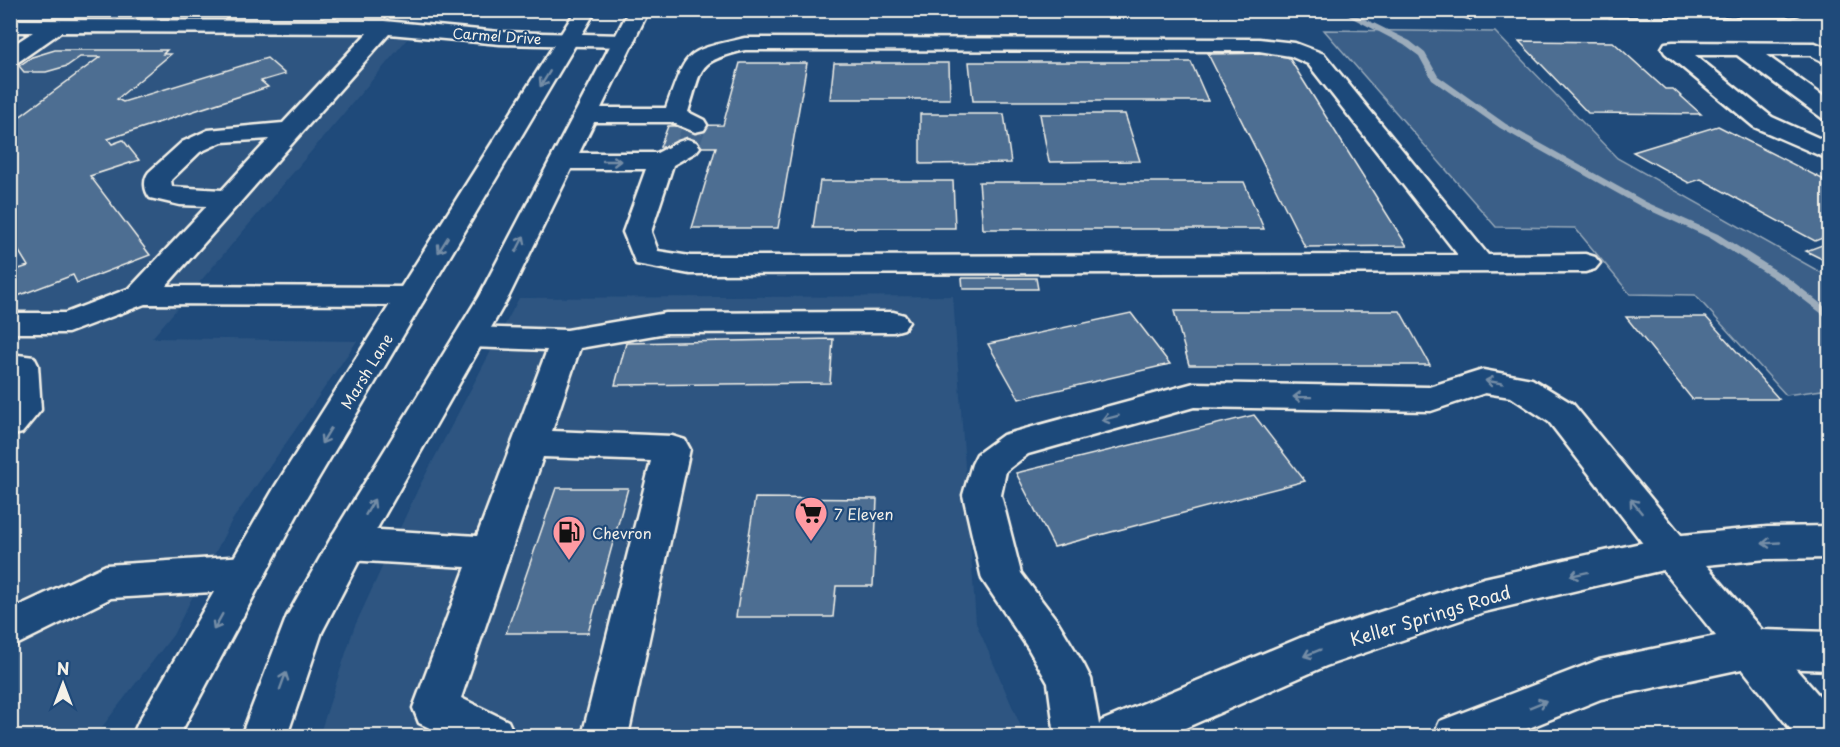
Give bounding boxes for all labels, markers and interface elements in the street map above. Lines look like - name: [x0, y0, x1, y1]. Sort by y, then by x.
- street label: Carmel Drive: [452, 22, 542, 50]
- one-way arrow: [539, 70, 551, 87]
- one-way arrow: [602, 155, 622, 167]
- one-way arrow: [515, 235, 527, 253]
- one-way arrow: [436, 236, 448, 253]
- street label: Marsh Lane: [334, 329, 398, 413]
- one-way arrow: [1484, 377, 1504, 388]
- one-way arrow: [1293, 391, 1313, 403]
- one-way arrow: [1101, 413, 1120, 425]
- one-way arrow: [320, 427, 332, 444]
- supermarket icon: 7 Eleven: [793, 495, 829, 542]
- one-way arrow: [1629, 498, 1642, 514]
- one-way arrow: [364, 499, 376, 516]
- place label: 7 Eleven: [834, 502, 894, 525]
- fuel station icon: Chevron: [551, 514, 587, 561]
- place label: Chevron: [592, 521, 652, 544]
- one-way arrow: [1762, 538, 1782, 549]
- one-way arrow: [1570, 569, 1589, 580]
- street label: Keller Springs Road: [1346, 578, 1514, 652]
- one-way arrow: [212, 613, 223, 631]
- one-way arrow: [1303, 648, 1322, 659]
- north arrow: [33, 654, 93, 714]
- text: N: [57, 656, 69, 680]
- one-way arrow: [278, 672, 289, 691]
- one-way arrow: [1528, 698, 1546, 709]

